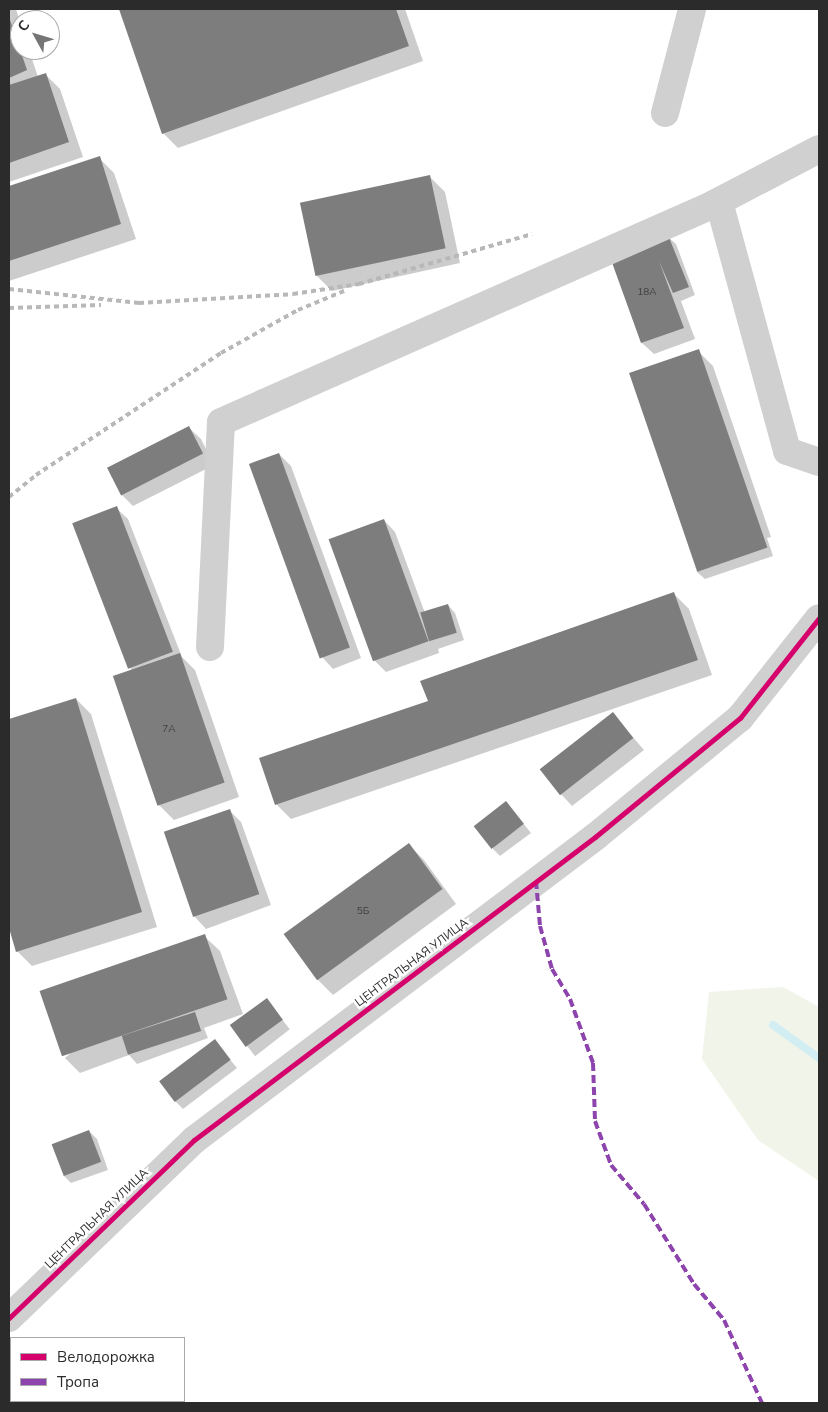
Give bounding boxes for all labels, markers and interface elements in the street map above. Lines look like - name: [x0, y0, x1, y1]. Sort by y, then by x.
- north arrow: [10, 10, 60, 60]
- text: С: [13, 16, 34, 36]
- house number: 18А: [637, 287, 657, 299]
- house number: 7А: [162, 724, 176, 736]
- house number: 5Б: [357, 906, 369, 918]
- street label: ЦЕНТРАЛЬНАЯ УЛИЦА: [353, 916, 471, 1010]
- street label: ЦЕНТРАЛЬНАЯ УЛИЦА: [42, 1166, 152, 1272]
- legend: [10, 1337, 185, 1402]
- text: Велодорожка: [57, 1347, 155, 1367]
- text: Тропа: [57, 1372, 99, 1392]

